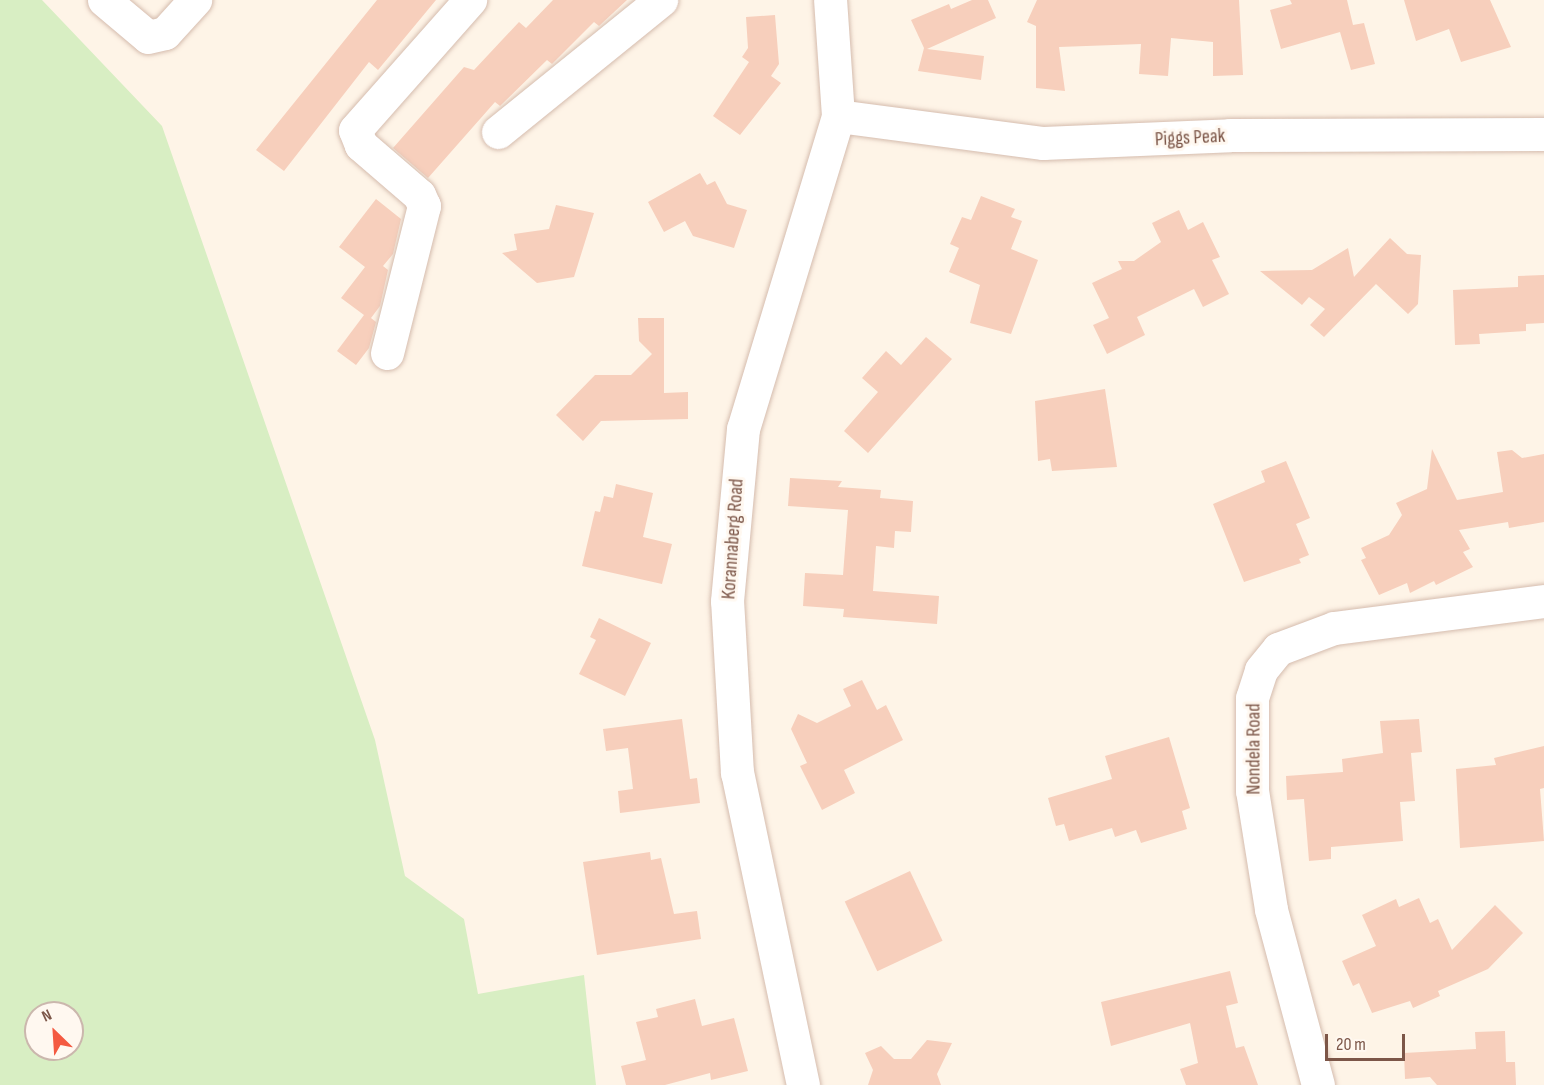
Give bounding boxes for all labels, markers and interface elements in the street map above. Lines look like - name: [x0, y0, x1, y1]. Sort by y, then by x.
- street label: Piggs Peak: [1154, 124, 1226, 152]
- street label: Korannaberg Road: [717, 478, 749, 600]
- street label: Nondela Road: [1242, 703, 1266, 795]
- north arrow: [24, 1001, 84, 1061]
- text: N: [39, 1006, 55, 1026]
- scale bar: [1328, 1022, 1408, 1060]
- text: 20 m: [1336, 1034, 1366, 1055]

